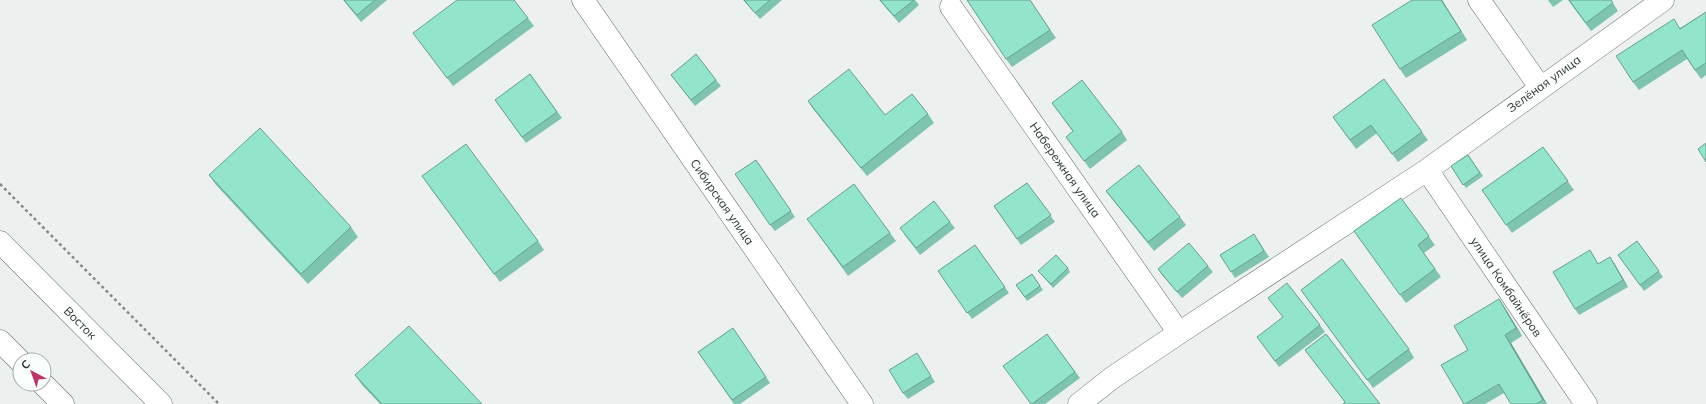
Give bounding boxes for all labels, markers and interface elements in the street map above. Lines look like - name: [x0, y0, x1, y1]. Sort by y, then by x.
- street label: Зелёная улица: [1504, 52, 1583, 115]
- street label: Набережная улица: [1027, 119, 1104, 220]
- street label: Сибирская улица: [687, 156, 758, 248]
- street label: улица Комбайнёров: [1467, 234, 1546, 340]
- street label: Восток: [61, 303, 100, 342]
- north arrow: [12, 352, 52, 392]
- text: С: [18, 356, 33, 372]

